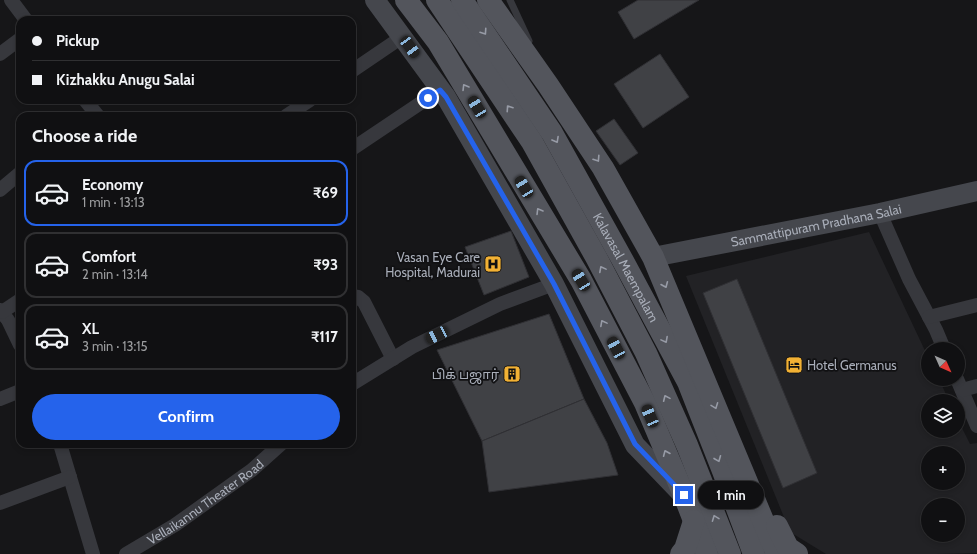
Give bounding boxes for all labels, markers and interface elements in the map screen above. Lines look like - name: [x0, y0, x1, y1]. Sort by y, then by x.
- one-way arrow: [479, 28, 487, 35]
- text: Pickup: [56, 32, 99, 50]
- car: [398, 34, 422, 60]
- text: Kizhakku Anugu Salai: [56, 71, 195, 89]
- one-way arrow: [462, 84, 469, 91]
- route start: [419, 89, 437, 107]
- car: [466, 94, 488, 120]
- one-way arrow: [506, 105, 514, 112]
- text: Choose a ride: [32, 125, 137, 147]
- one-way arrow: [552, 136, 559, 143]
- one-way arrow: [592, 155, 600, 162]
- car: [513, 174, 535, 200]
- icon: car: [34, 175, 70, 211]
- text: Economy: [82, 176, 143, 194]
- text: ₹69: [313, 184, 338, 202]
- text: 1 min · 13:13: [82, 194, 145, 210]
- street label: Sammattipuram Pradhana Salai: [729, 200, 903, 250]
- one-way arrow: [536, 208, 543, 215]
- street label: Kalavasal Maempalam: [590, 210, 662, 325]
- icon: car: [34, 247, 70, 283]
- text: Comfort: [82, 248, 136, 266]
- place label: Vasan Eye Care Hospital, Madurai: [385, 249, 480, 280]
- hospital icon: Vasan Eye Care Hospital, Madurai: [483, 254, 503, 274]
- text: ₹93: [313, 256, 338, 274]
- text: 2 min · 13:14: [82, 266, 148, 282]
- one-way arrow: [599, 266, 606, 273]
- car: [570, 267, 592, 293]
- one-way arrow: [661, 282, 669, 289]
- icon: car: [34, 319, 70, 355]
- text: XL: [82, 320, 99, 338]
- one-way arrow: [601, 320, 608, 328]
- car: [424, 324, 450, 346]
- text: ₹117: [311, 328, 338, 346]
- car: [605, 335, 627, 361]
- one-way arrow: [661, 336, 668, 344]
- text: 3 min · 13:15: [82, 338, 148, 354]
- north arrow: [921, 342, 965, 386]
- map controls: [921, 342, 965, 542]
- hotel icon: Hotel Germanus: [784, 355, 804, 375]
- place label: Hotel Germanus: [807, 357, 897, 373]
- building icon: பிக் பஜார்: [502, 364, 522, 384]
- place label: பிக் பஜார்: [432, 366, 500, 384]
- button: Confirm: [32, 394, 340, 440]
- one-way arrow: [663, 394, 671, 402]
- button: layers: [921, 394, 965, 438]
- one-way arrow: [710, 401, 718, 409]
- car: [640, 403, 660, 429]
- button: +: [921, 446, 965, 490]
- one-way arrow: [663, 449, 671, 457]
- street label: Vellaikannu Theater Road: [144, 456, 267, 548]
- one-way arrow: [714, 456, 722, 463]
- callout: 1 min: [698, 481, 764, 509]
- route end: [675, 486, 693, 504]
- text: 1 min: [716, 487, 746, 503]
- button: −: [921, 498, 965, 542]
- one-way arrow: [712, 514, 720, 521]

